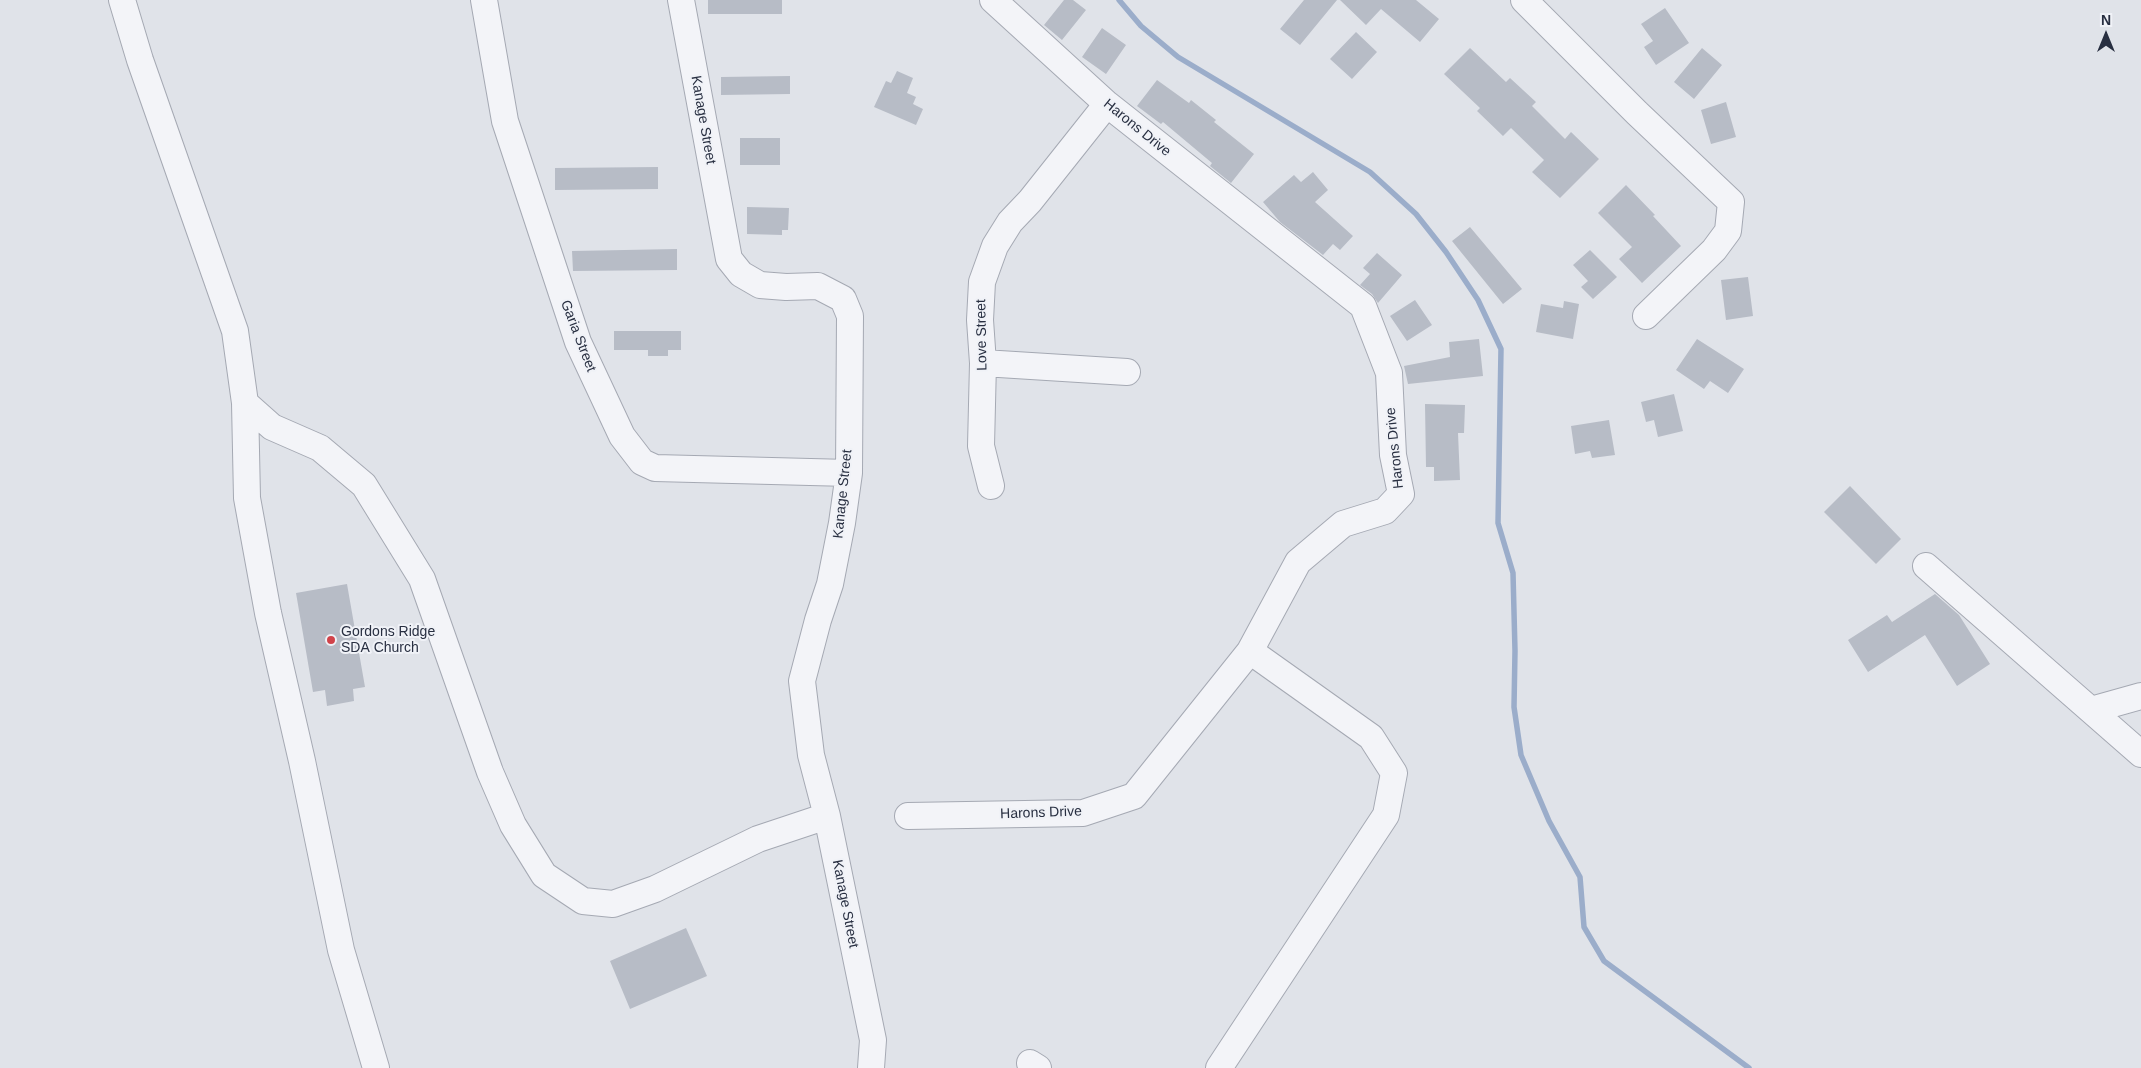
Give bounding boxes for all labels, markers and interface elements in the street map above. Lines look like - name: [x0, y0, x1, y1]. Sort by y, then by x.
- north arrow: [2081, 10, 2131, 60]
- text: N: [2101, 12, 2111, 28]
- street label: Kanage Street: [687, 74, 719, 166]
- street label: Harons Drive: [1100, 96, 1174, 160]
- street label: Garia Street: [557, 298, 599, 374]
- street label: Love Street: [973, 299, 991, 371]
- street label: Harons Drive: [1382, 407, 1408, 489]
- street label: Kanage Street: [830, 449, 856, 539]
- place label: Gordons Ridge SDA Church: [341, 624, 435, 656]
- marker: Gordons Ridge SDA Church: [325, 634, 337, 646]
- street label: Harons Drive: [1000, 803, 1082, 823]
- street label: Kanage Street: [828, 858, 862, 950]

